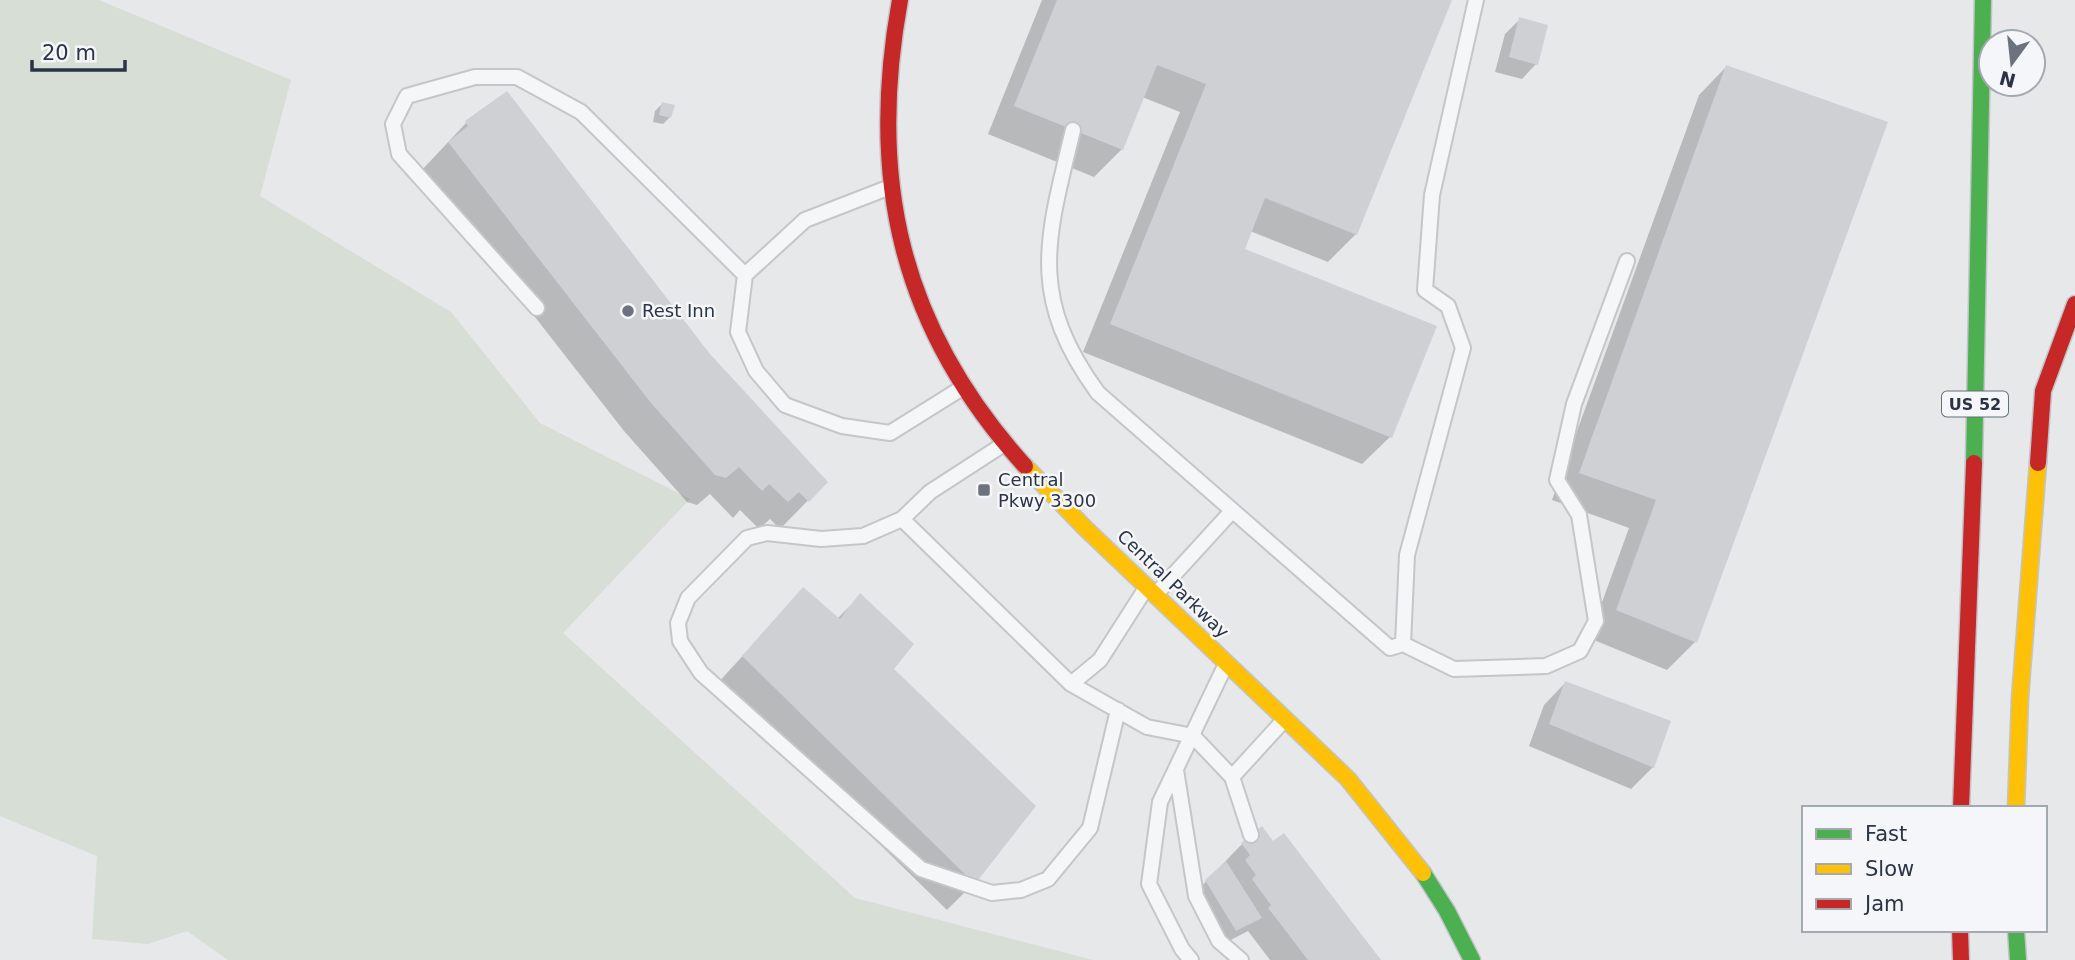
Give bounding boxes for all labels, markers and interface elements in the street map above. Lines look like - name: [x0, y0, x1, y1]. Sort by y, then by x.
- scale bar: [32, 28, 124, 72]
- north arrow: [1977, 28, 2047, 98]
- text: 20 m: [42, 41, 96, 65]
- text: N: [1997, 67, 2018, 92]
- place label: Rest Inn: [642, 300, 715, 321]
- marker: Rest Inn: [620, 303, 636, 319]
- road number: US 52: [1942, 392, 2008, 416]
- place label: Central Pkwy 3300: [998, 469, 1096, 511]
- marker: Central Pkwy 3300: [976, 482, 992, 498]
- street label: Central Parkway: [1113, 525, 1234, 642]
- legend: [1802, 806, 2047, 932]
- text: Fast: [1865, 822, 1907, 846]
- text: Slow: [1865, 857, 1914, 881]
- text: Jam: [1863, 892, 1905, 916]

